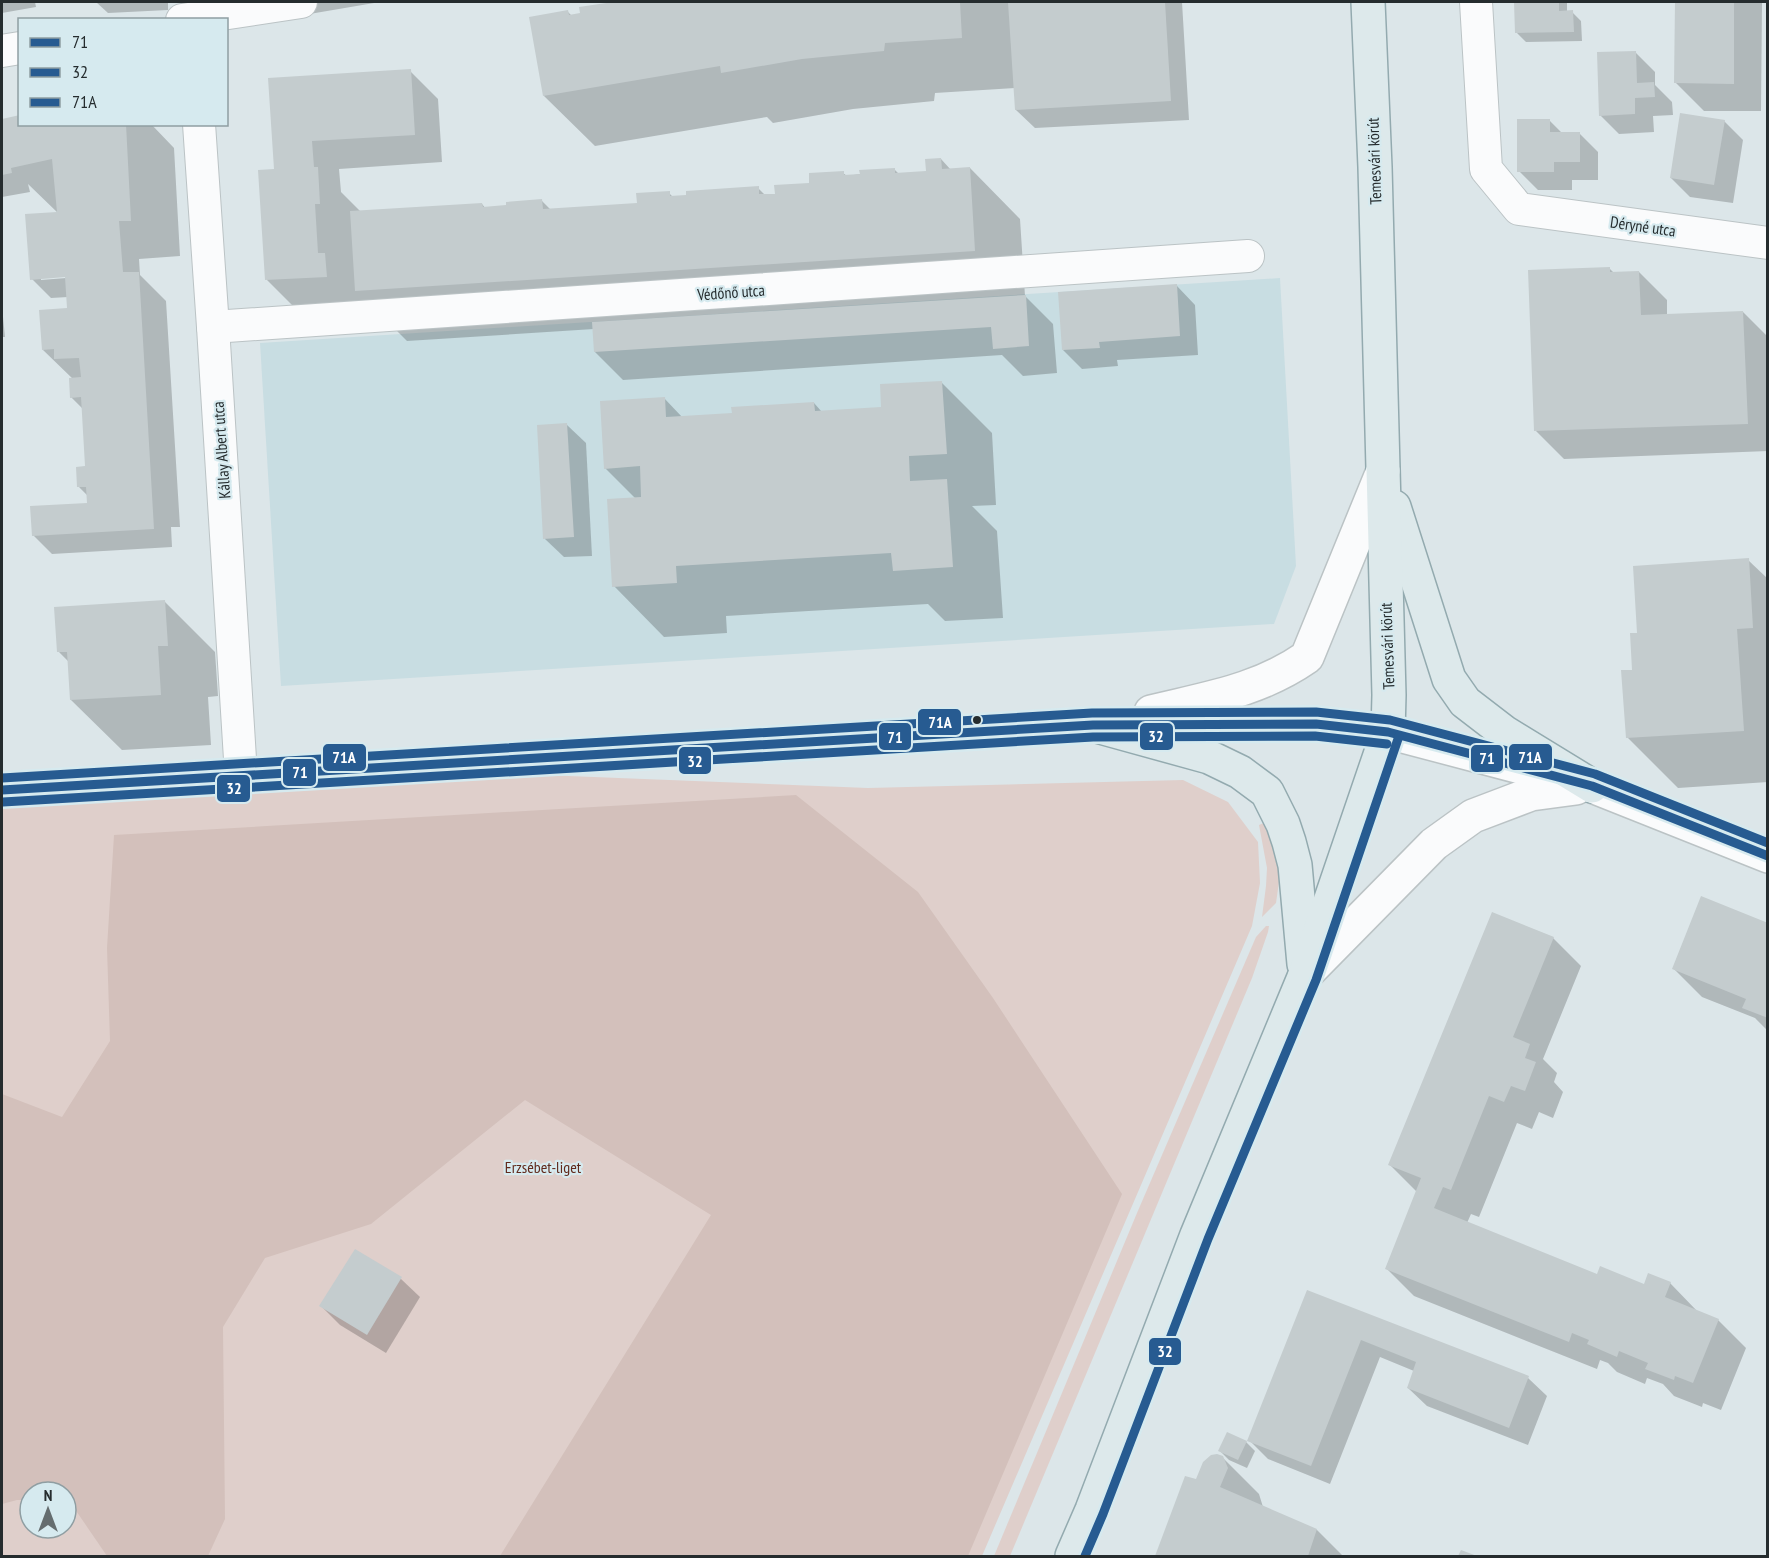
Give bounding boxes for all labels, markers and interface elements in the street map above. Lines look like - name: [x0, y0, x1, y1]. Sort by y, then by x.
- legend: [18, 18, 228, 126]
- text: 71: [72, 30, 88, 53]
- text: 32: [72, 60, 88, 83]
- text: 71A: [72, 90, 97, 113]
- street label: Temesvári körút: [1362, 117, 1386, 205]
- street label: Déryné utca: [1609, 212, 1677, 240]
- street label: Védőnő utca: [696, 280, 765, 304]
- street label: Kállay Albert utca: [208, 401, 234, 499]
- street label: Temesvári körút: [1375, 602, 1399, 690]
- line badge: 71A: [917, 708, 962, 736]
- text: 71A: [928, 712, 953, 732]
- unlabelled marker: [971, 714, 983, 726]
- line badge: 71: [878, 722, 912, 751]
- line badge: 32: [1139, 722, 1174, 751]
- text: 32: [1148, 726, 1164, 746]
- text: 71: [887, 727, 903, 747]
- line badge: 71A: [322, 743, 367, 772]
- line badge: 71A: [1508, 743, 1553, 771]
- line badge: 71: [1470, 744, 1504, 773]
- line badge: 32: [678, 746, 712, 775]
- text: 71A: [332, 747, 357, 767]
- text: 71A: [1518, 747, 1543, 767]
- text: 71: [1479, 748, 1495, 768]
- text: 32: [687, 751, 703, 771]
- line badge: 71: [282, 758, 317, 787]
- text: 71: [292, 762, 308, 782]
- line badge: 32: [216, 774, 251, 803]
- text: 32: [226, 778, 242, 798]
- park label: Erzsébet-liget: [505, 1157, 582, 1177]
- line badge: 32: [1148, 1337, 1182, 1366]
- text: 32: [1157, 1341, 1173, 1361]
- north arrow: [18, 1480, 78, 1540]
- text: N: [44, 1485, 52, 1505]

